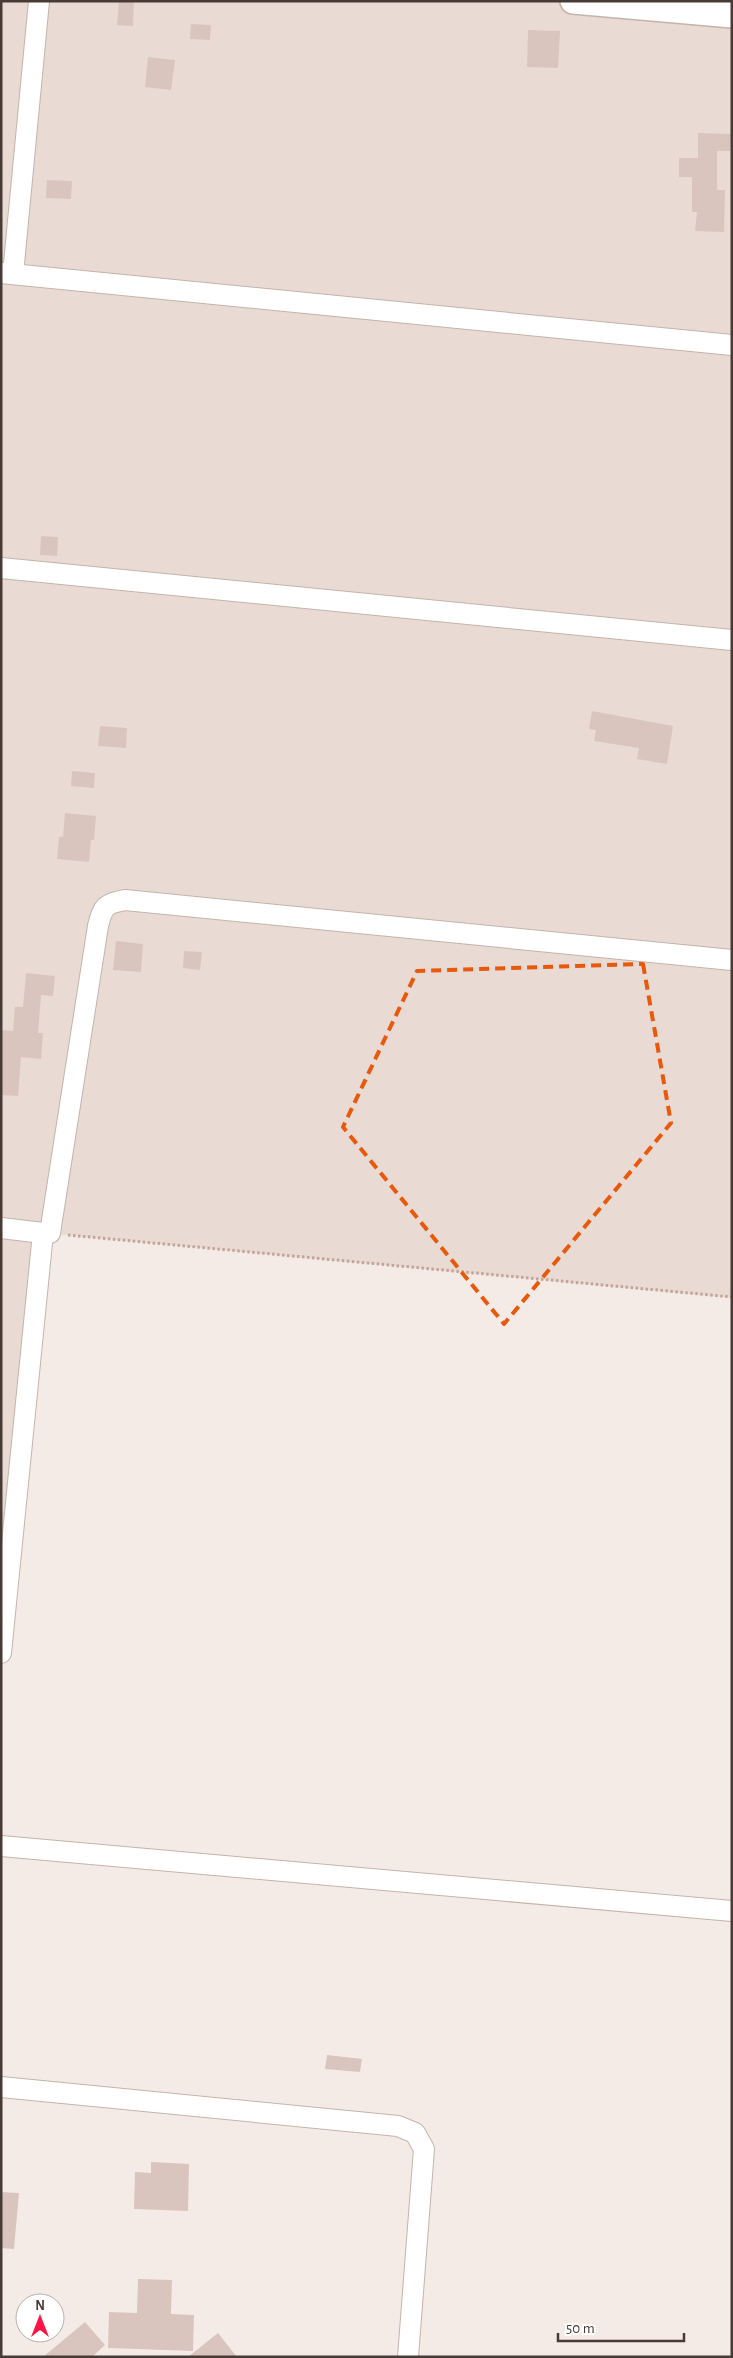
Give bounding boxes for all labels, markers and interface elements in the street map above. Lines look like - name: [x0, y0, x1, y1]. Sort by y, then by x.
- north arrow: [15, 2293, 65, 2343]
- text: N: [35, 2299, 45, 2313]
- scale bar: [558, 2310, 684, 2342]
- text: 50 m: [566, 2321, 595, 2336]

